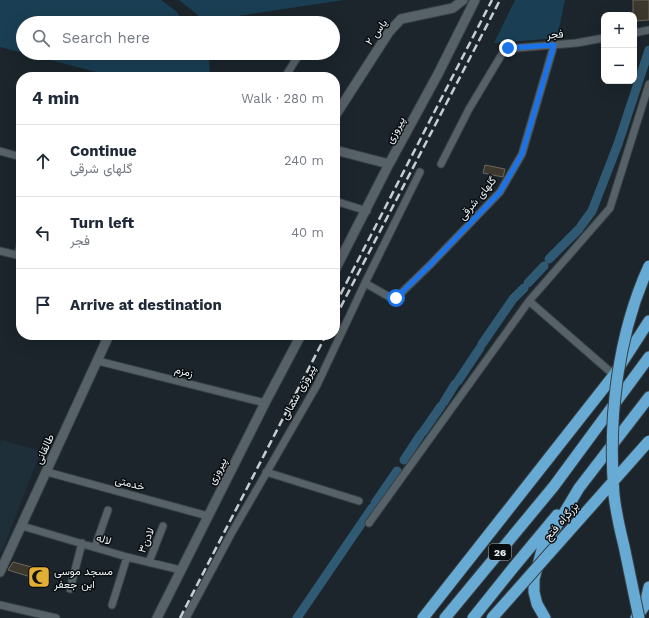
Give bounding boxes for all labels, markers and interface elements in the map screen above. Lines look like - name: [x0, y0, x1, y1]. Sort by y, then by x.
- map controls: [601, 12, 637, 84]
- button: +: [601, 12, 637, 48]
- search box: [16, 16, 340, 60]
- street label: یاس ۲: [363, 17, 390, 48]
- icon: search: [30, 27, 52, 49]
- street label: فجر: [545, 27, 564, 42]
- text: Search here: [62, 29, 150, 47]
- route end: [499, 39, 517, 57]
- button: −: [601, 48, 637, 84]
- text: 4 min: [32, 88, 79, 108]
- text: Walk · 280 m: [241, 91, 324, 106]
- street label: پیروزی: [383, 114, 409, 146]
- text: Continue: [70, 142, 137, 160]
- icon: ahead: [32, 150, 54, 172]
- text: 240 m: [284, 153, 324, 168]
- text: گلهای شرقی: [70, 161, 132, 176]
- street label: گلهای شرقی: [456, 174, 499, 223]
- text: Turn left: [70, 214, 134, 232]
- icon: left: [32, 222, 54, 244]
- text: 40 m: [291, 225, 324, 240]
- text: فجر: [70, 233, 90, 248]
- route start: [387, 289, 405, 307]
- icon: arrive: [32, 294, 54, 316]
- text: Arrive at destination: [70, 296, 222, 314]
- street label: پیروزی شمالی: [278, 362, 320, 422]
- street label: زمزم: [173, 363, 195, 381]
- street label: طالقانی: [32, 432, 57, 466]
- street label: پیروزی: [205, 455, 231, 487]
- street label: خدمتی: [114, 473, 146, 494]
- street label: بزرگراه فتح: [541, 500, 582, 544]
- street label: لادن۳: [136, 526, 157, 555]
- street label: لاله: [95, 531, 113, 548]
- road number: 26: [489, 544, 511, 560]
- mosque icon: مسجد موسی ابن جعفر: [26, 564, 52, 590]
- place label: مسجد موسی ابن جعفر: [53, 565, 113, 591]

